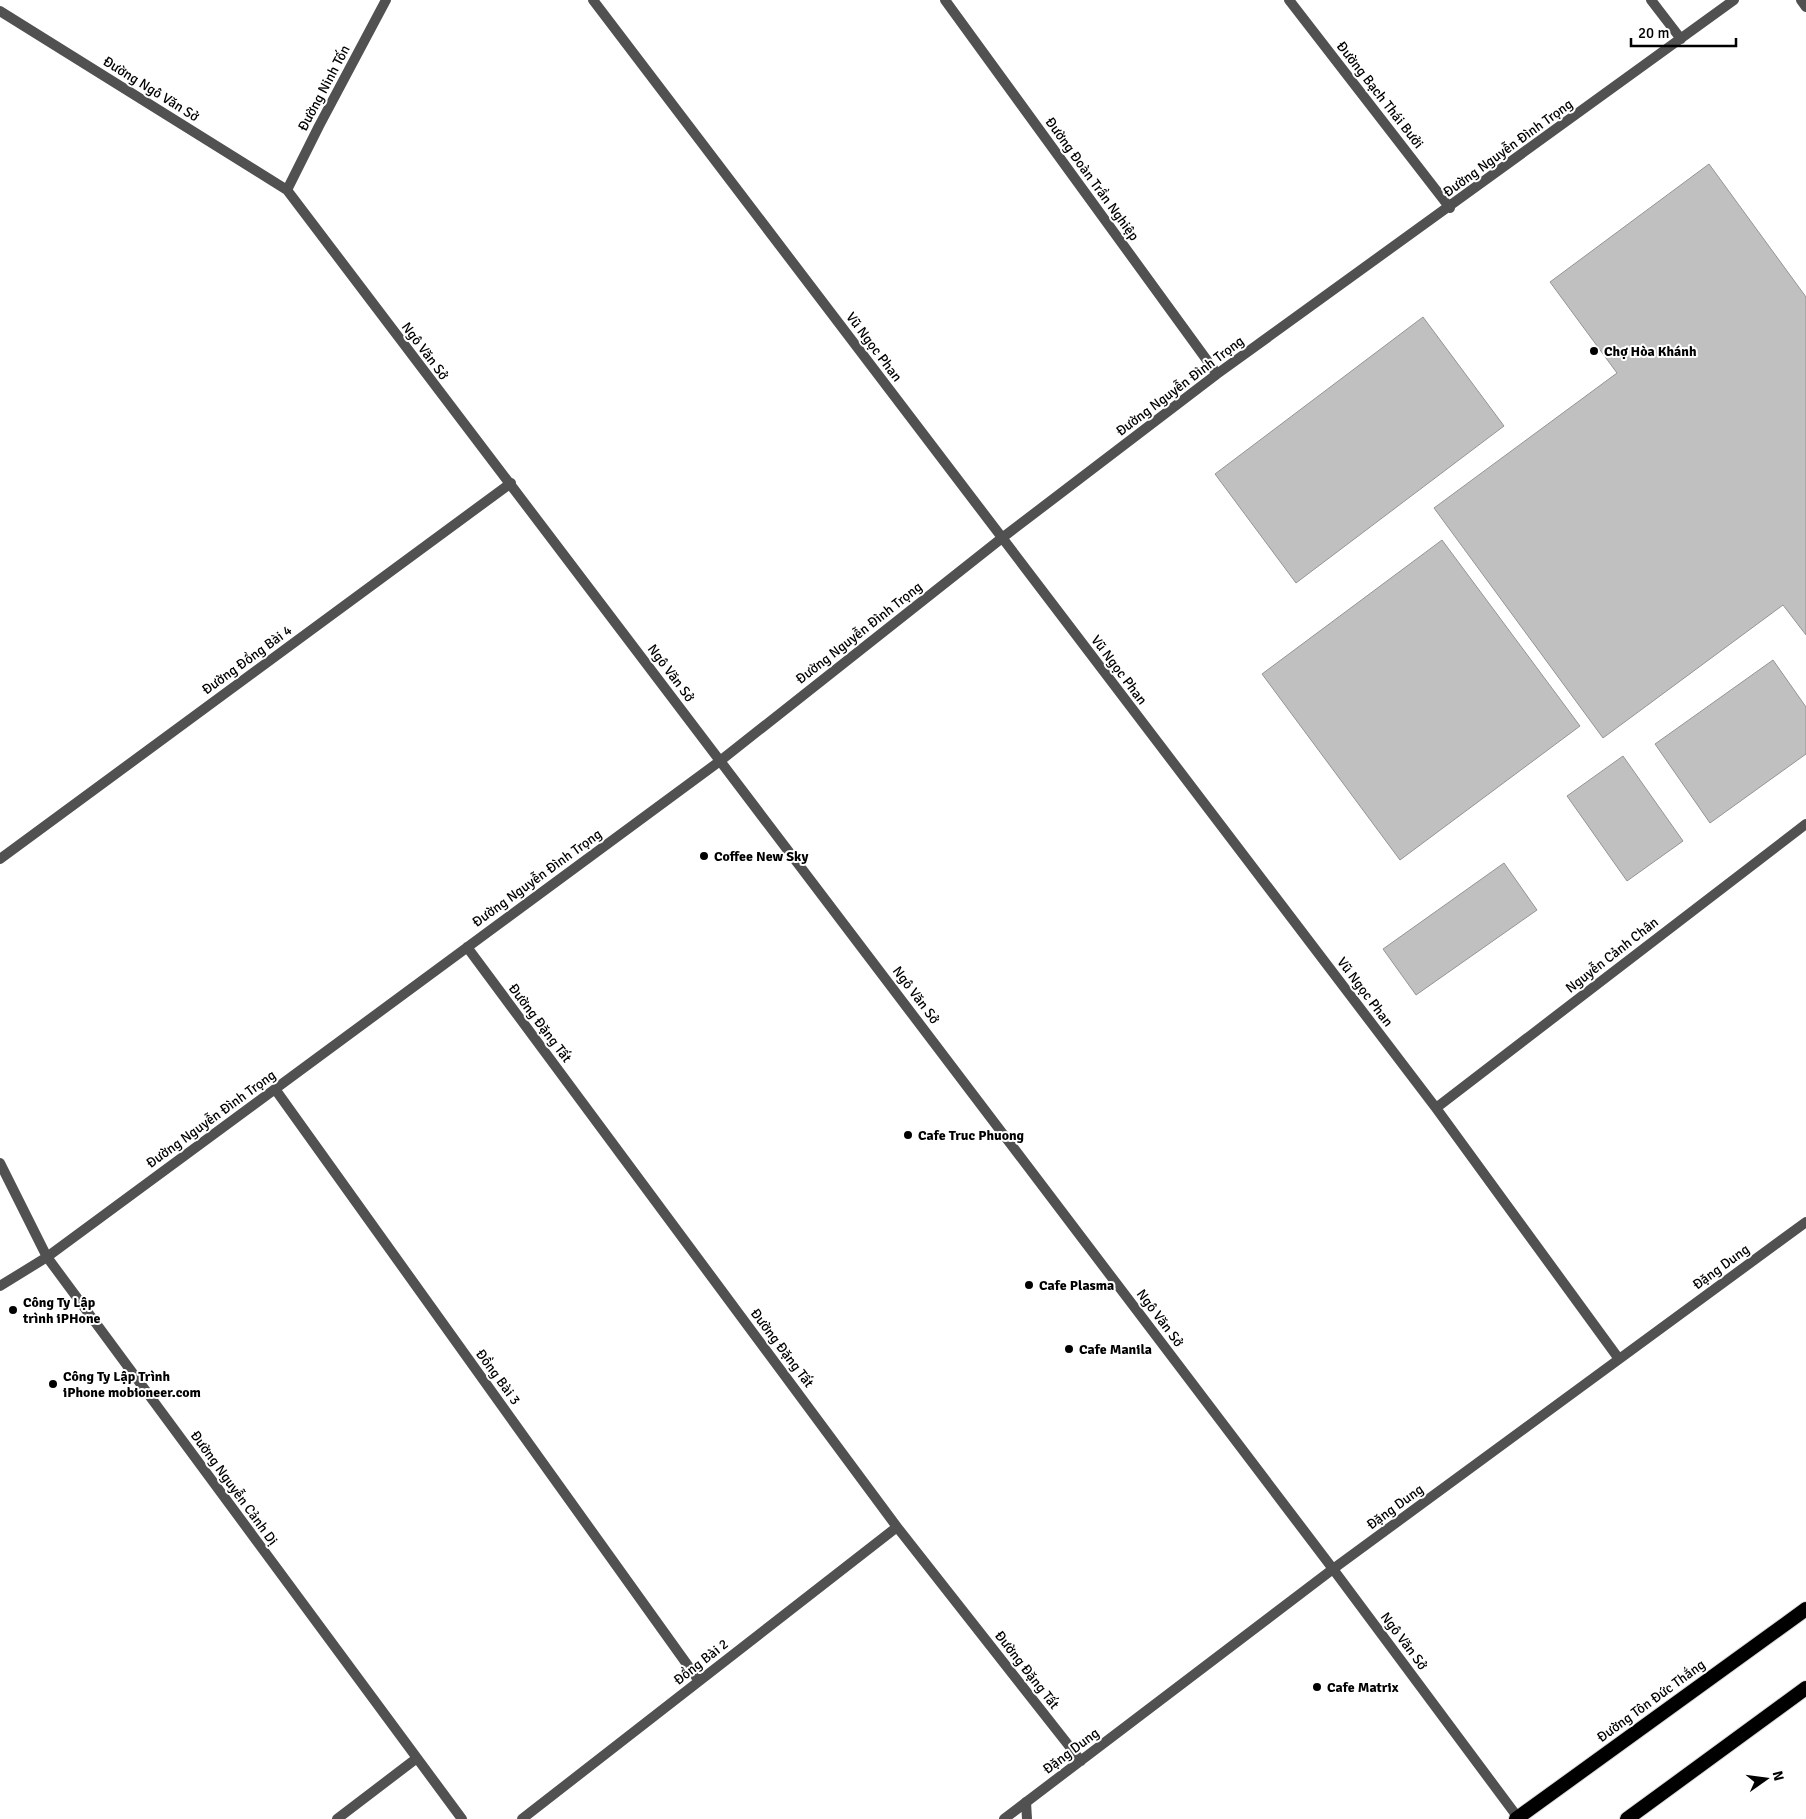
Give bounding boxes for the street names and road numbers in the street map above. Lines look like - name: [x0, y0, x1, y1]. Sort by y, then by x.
- street label: Đường Bạch Thái Bưởi: [1333, 38, 1427, 152]
- street label: Đường Ninh Tốn: [294, 42, 354, 134]
- street label: Đường Ngô Văn Sở: [100, 53, 203, 126]
- street label: Đường Nguyễn Đình Trọng: [1440, 95, 1576, 201]
- street label: Đường Đoàn Trần Nghiệp: [1041, 114, 1143, 244]
- street label: Vũ Ngọc Phan: [842, 309, 906, 385]
- street label: Ngô Văn Sở: [398, 319, 453, 384]
- street label: Đường Nguyễn Đình Trọng: [1113, 332, 1247, 440]
- street label: Đường Nguyễn Đình Trọng: [792, 578, 926, 688]
- street label: Đường Đồng Bài 4: [199, 621, 296, 698]
- street label: Vũ Ngọc Phan: [1087, 632, 1151, 708]
- street label: Ngô Văn Sở: [644, 641, 699, 706]
- street label: Đường Nguyễn Đình Trọng: [469, 825, 605, 931]
- street label: Nguyễn Cảnh Chân: [1562, 913, 1662, 997]
- street label: Vũ Ngọc Phan: [1333, 954, 1397, 1030]
- street label: Ngô Văn Sở: [889, 963, 944, 1028]
- street label: Đường Đặng Tất: [505, 980, 575, 1066]
- street label: Đường Nguyễn Đình Trọng: [143, 1066, 279, 1172]
- street label: Đặng Dung: [1689, 1241, 1753, 1293]
- street label: Ngô Văn Sở: [1133, 1286, 1188, 1351]
- street label: Đường Đặng Tất: [747, 1305, 817, 1391]
- street label: Đồng Bài 3: [472, 1346, 524, 1408]
- street label: Đường Nguyễn Cảnh Dị: [187, 1427, 281, 1549]
- street label: Đặng Dung: [1363, 1481, 1427, 1533]
- street label: Ngô Văn Sở: [1377, 1609, 1432, 1674]
- street label: Đường Đặng Tất: [991, 1628, 1063, 1713]
- street label: Đồng Bài 2: [670, 1635, 732, 1689]
- street label: Đường Tôn Đức Thắng: [1593, 1656, 1709, 1746]
- street label: Đặng Dung: [1039, 1724, 1103, 1778]

